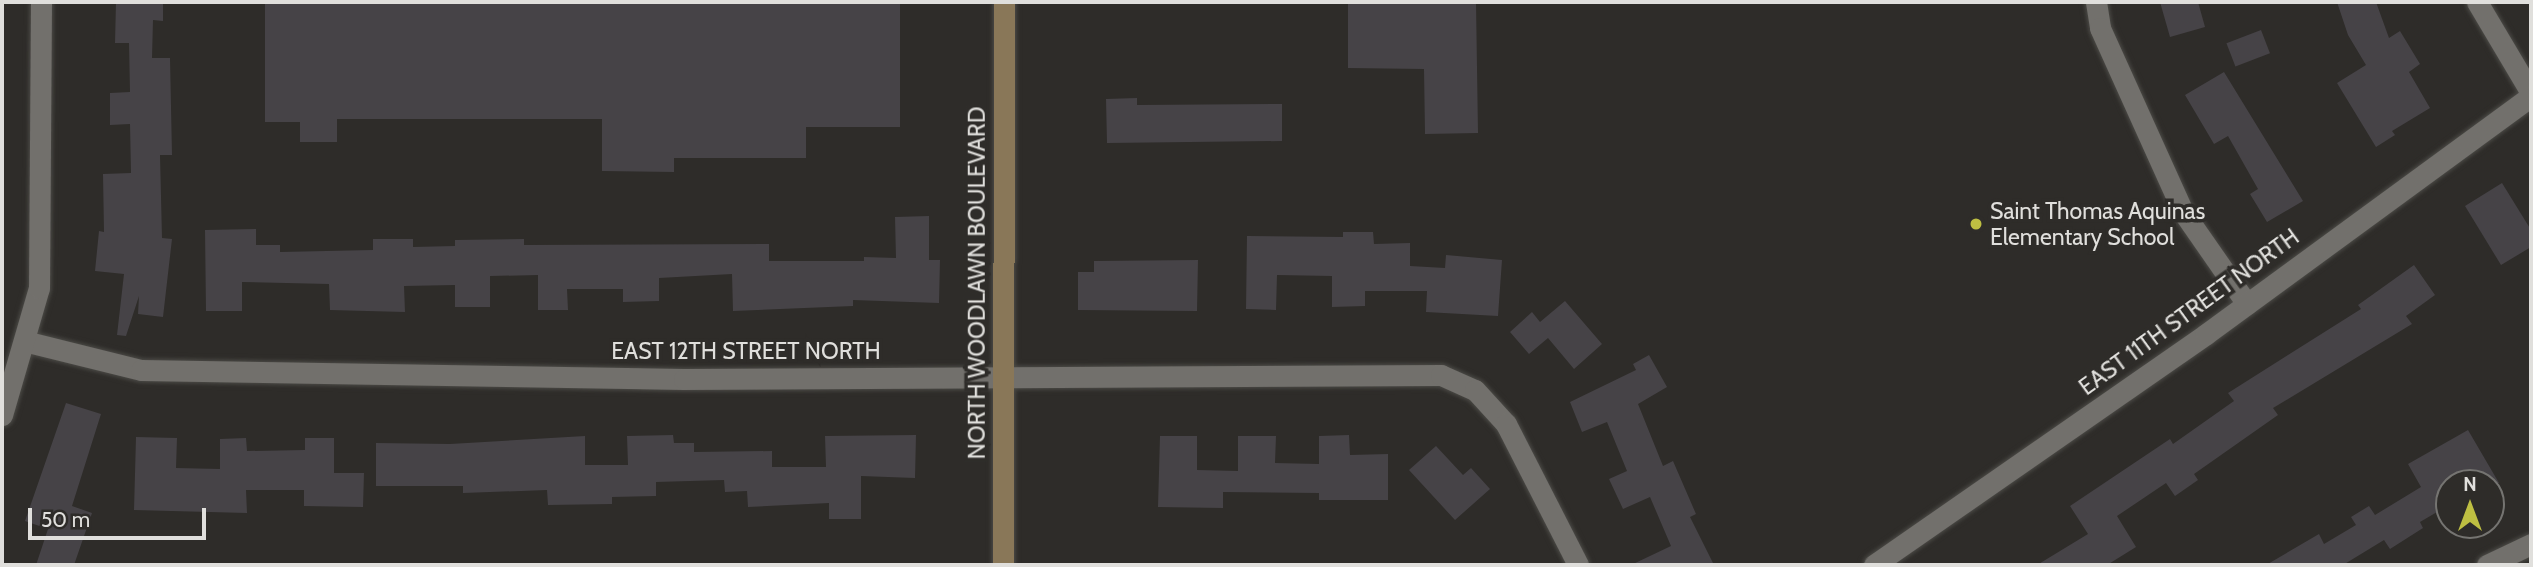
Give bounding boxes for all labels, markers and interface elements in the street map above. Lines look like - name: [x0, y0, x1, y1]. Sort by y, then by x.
- street label: NORTH WOODLAWN BOULEVARD: [963, 107, 991, 459]
- place label: Saint Thomas Aquinas Elementary School: [1990, 197, 2205, 251]
- marker: Saint Thomas Aquinas Elementary School: [1968, 216, 1984, 232]
- street label: EAST 11TH STREET NORTH: [2074, 223, 2304, 401]
- street label: EAST 12TH STREET NORTH: [611, 337, 881, 365]
- north arrow: [2435, 469, 2505, 539]
- text: N: [2463, 473, 2477, 496]
- scale bar: [32, 494, 210, 538]
- text: 50 m: [41, 507, 90, 532]

